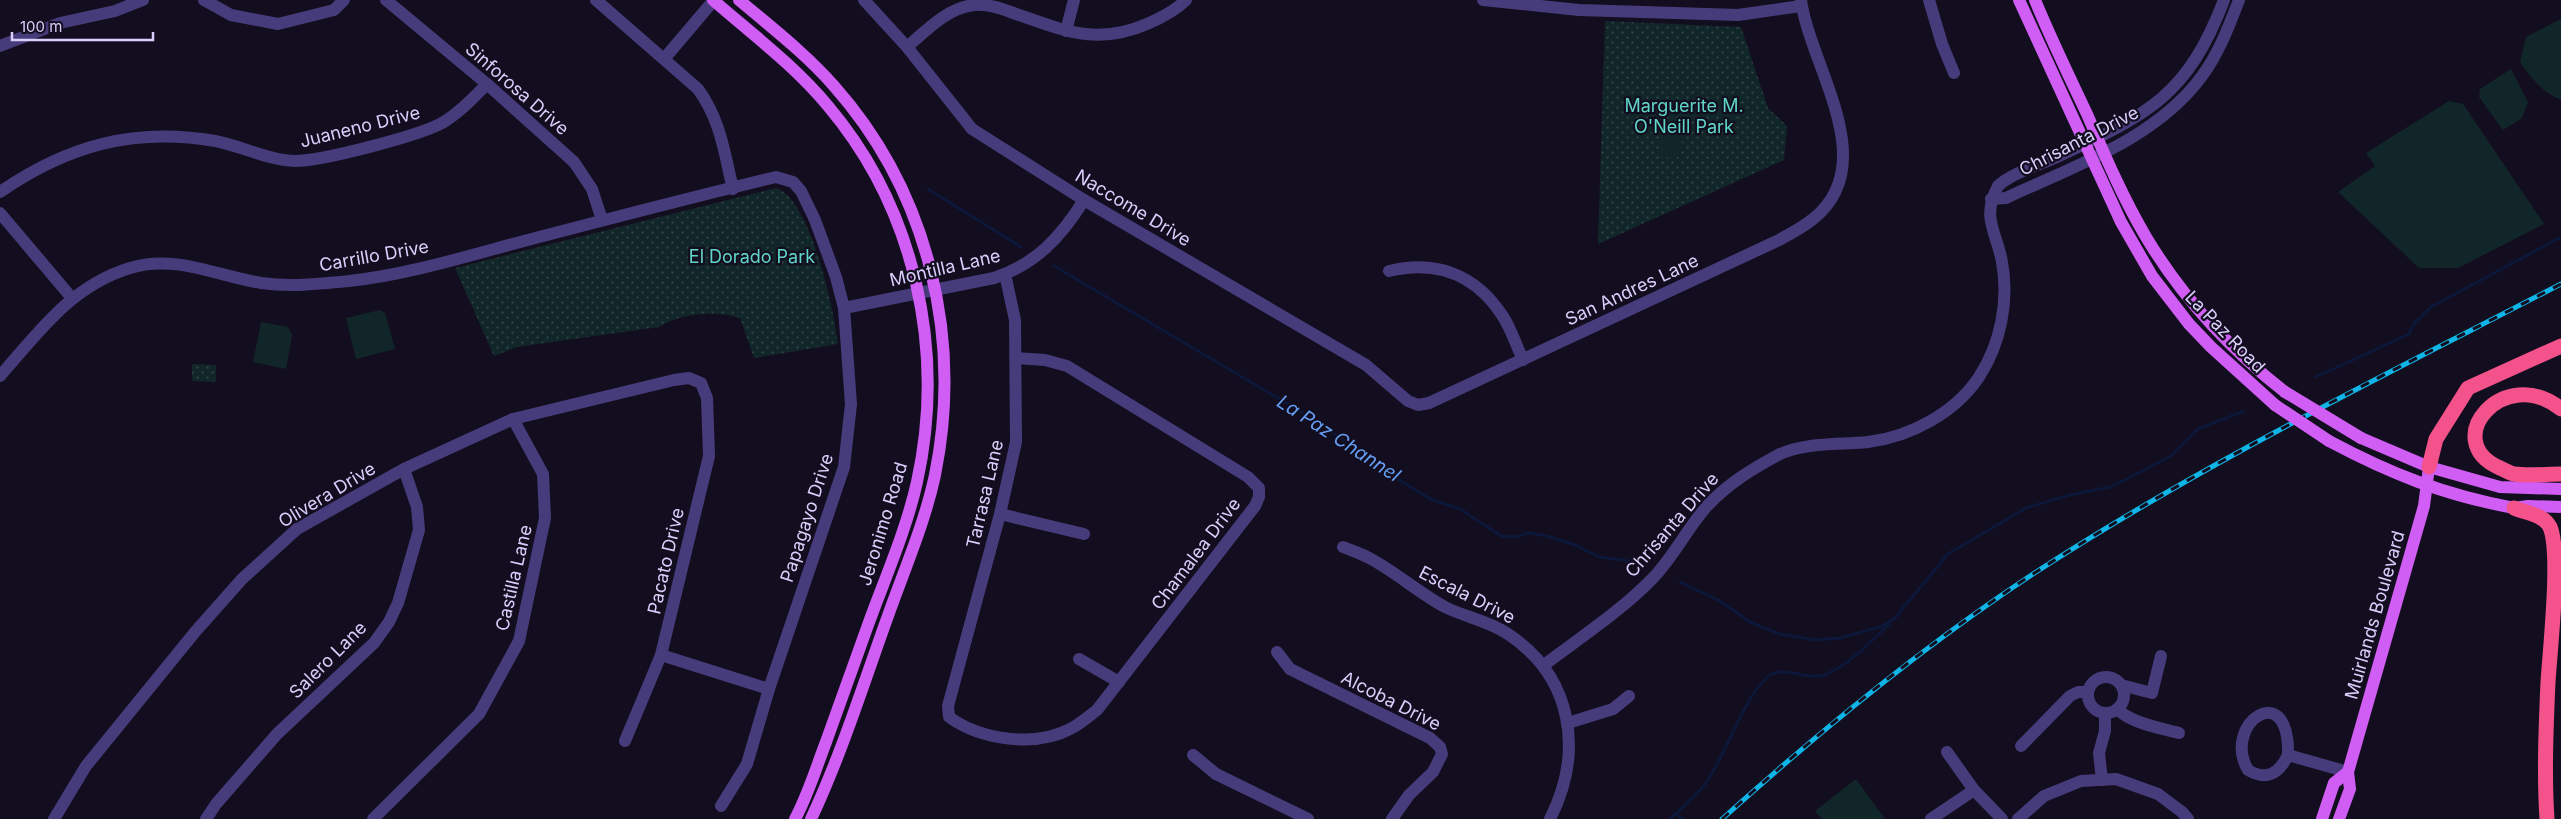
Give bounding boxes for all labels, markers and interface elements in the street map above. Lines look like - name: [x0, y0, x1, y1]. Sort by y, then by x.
- scale bar: [12, 10, 154, 42]
- text: 100 m: [20, 17, 62, 36]
- street label: Sinforosa Drive: [461, 38, 573, 139]
- park label: Marguerite M. O'Neill Park: [1624, 95, 1744, 137]
- street label: Juaneno Drive: [298, 101, 422, 152]
- street label: Chrisanta Drive: [2016, 101, 2142, 180]
- street label: Naccome Drive: [1072, 165, 1195, 250]
- street label: Carrillo Drive: [317, 236, 430, 275]
- street label: Montilla Lane: [887, 245, 1002, 290]
- park label: El Dorado Park: [689, 246, 815, 267]
- street label: San Andres Lane: [1562, 250, 1702, 330]
- street label: La Paz Road: [2181, 286, 2270, 377]
- water label: La Paz Channel: [1273, 390, 1405, 487]
- street label: Tarrasa Lane: [962, 438, 1007, 550]
- street label: Papagayo Drive: [776, 451, 837, 585]
- street label: Olivera Drive: [274, 457, 379, 532]
- street label: Jeronimo Road: [854, 460, 911, 588]
- street label: Chrisanta Drive: [1621, 468, 1723, 581]
- street label: Chamalea Drive: [1147, 494, 1245, 614]
- street label: Pacato Drive: [643, 506, 688, 616]
- street label: Castilla Lane: [491, 523, 536, 633]
- street label: Muirlands Boulevard: [2340, 528, 2409, 702]
- street label: Escala Drive: [1416, 561, 1519, 628]
- street label: Salero Lane: [285, 617, 371, 703]
- street label: Alcoba Drive: [1338, 666, 1445, 735]

